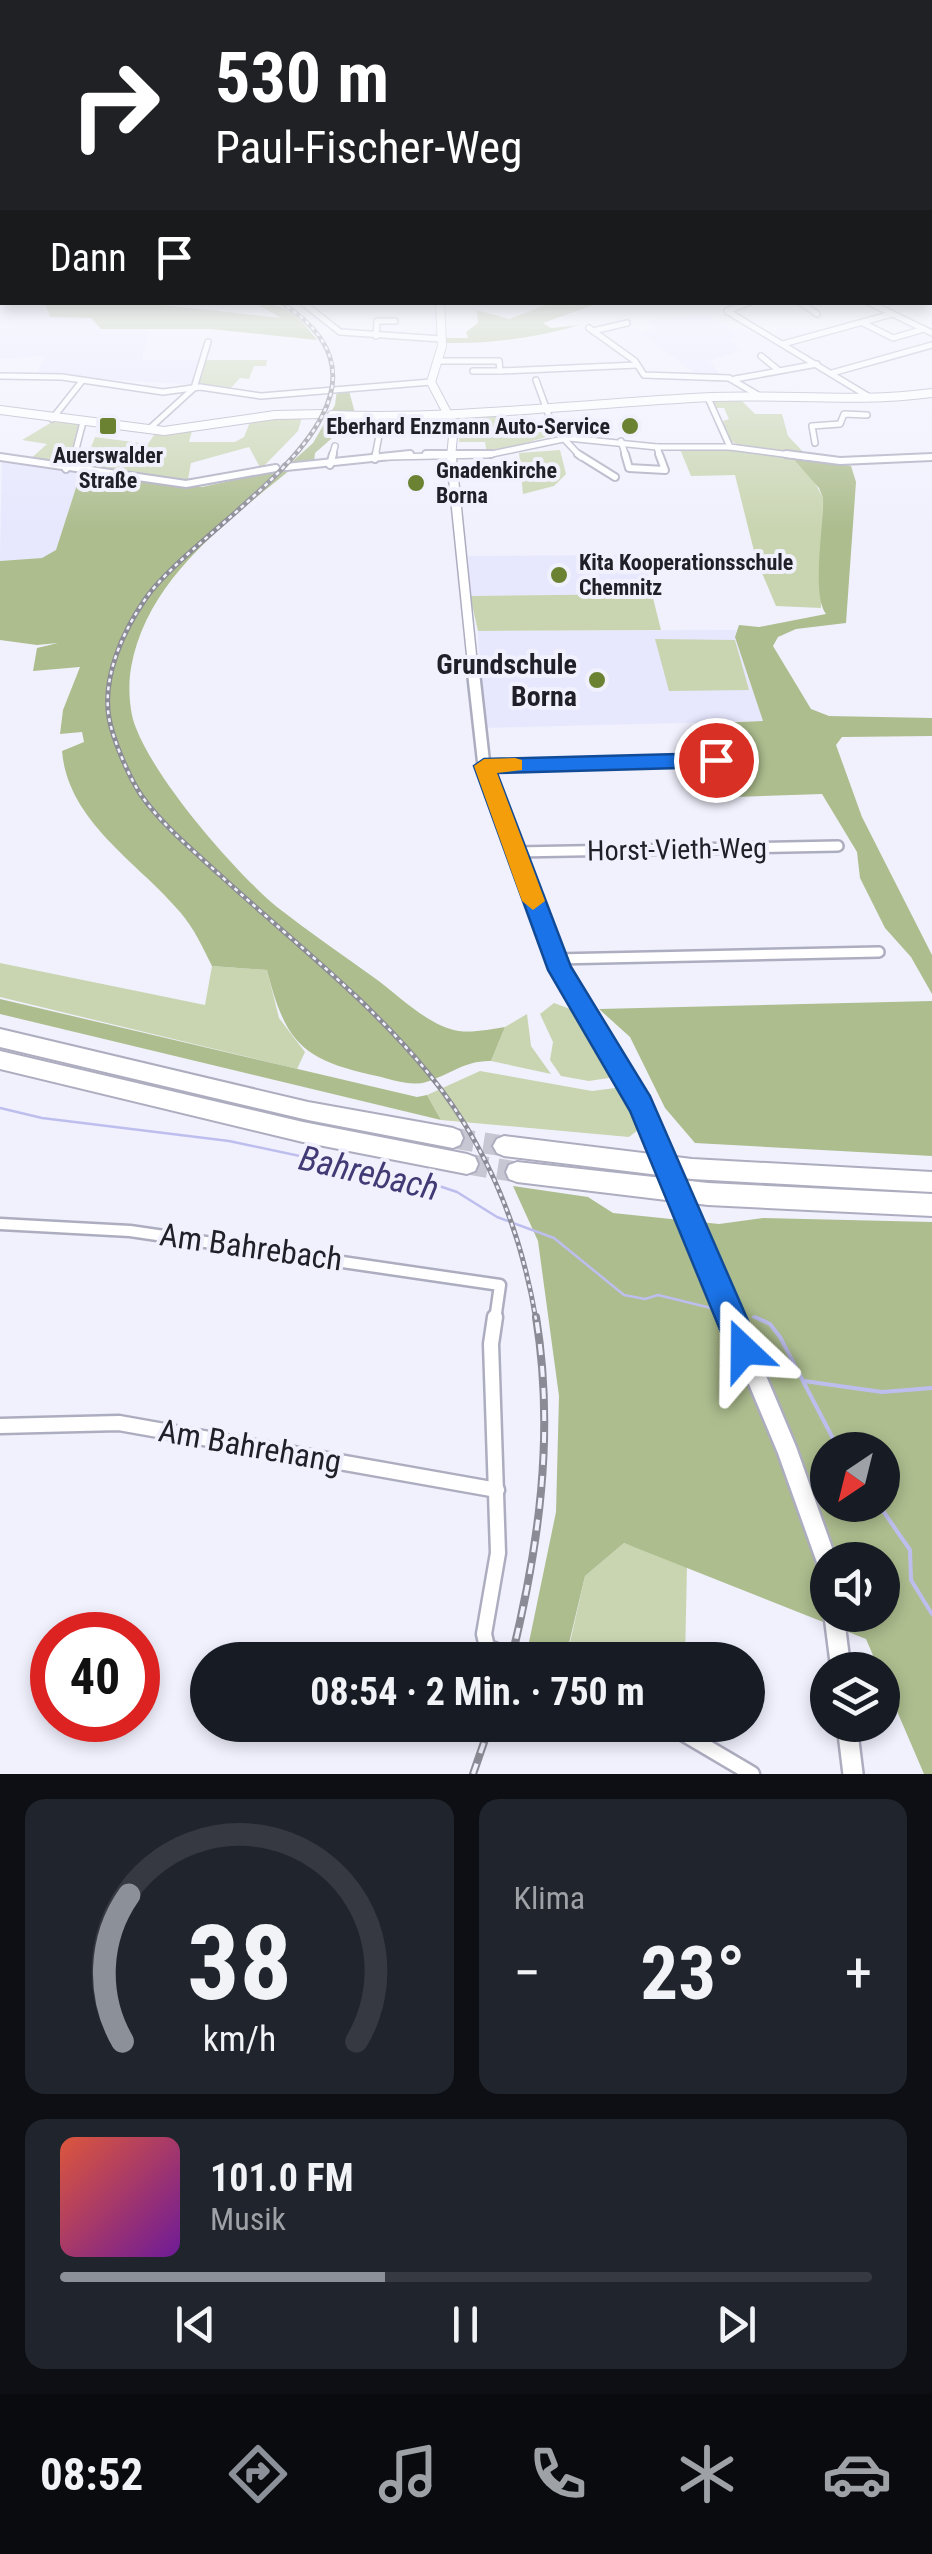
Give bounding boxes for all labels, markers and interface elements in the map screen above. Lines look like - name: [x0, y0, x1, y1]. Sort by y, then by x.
- text: 530 m: [215, 37, 389, 119]
- icon: right: [50, 40, 180, 170]
- text: Paul-Fischer-Weg: [215, 121, 522, 174]
- icon: arrive: [147, 230, 202, 285]
- text: Dann: [50, 236, 127, 280]
- place label: Eberhard Enzmann Auto-Service: [326, 414, 610, 439]
- marker: Auerswalder Straße: [97, 415, 119, 437]
- marker: Eberhard Enzmann Auto-Service: [619, 415, 641, 437]
- place label: Auerswalder Straße: [53, 443, 163, 493]
- place label: Gnadenkirche Borna: [436, 458, 557, 508]
- marker: Gnadenkirche Borna: [405, 472, 427, 494]
- place label: Kita Kooperationsschule Chemnitz: [579, 550, 793, 600]
- marker: Kita Kooperationsschule Chemnitz: [548, 564, 570, 586]
- place label: Grundschule Borna: [436, 648, 577, 713]
- marker: Grundschule Borna: [586, 669, 608, 691]
- pin: [674, 718, 759, 803]
- icon: arrive: [689, 733, 744, 788]
- street label: Horst-Vieth-Weg: [587, 831, 767, 868]
- water label: Bahrebach: [295, 1138, 443, 1209]
- street label: Am Bahrebach: [157, 1215, 345, 1279]
- position arrow: [692, 1298, 796, 1402]
- street label: Am Bahrehang: [156, 1411, 344, 1481]
- north arrow: [810, 1432, 900, 1522]
- map controls: [810, 1432, 900, 1742]
- button: sound: [810, 1542, 900, 1632]
- speed limit sign: 40: [30, 1612, 160, 1742]
- button: layers: [810, 1652, 900, 1742]
- text: 08:54 · 2 Min. · 750 m: [310, 1670, 645, 1714]
- text: Klima: [514, 1879, 585, 1917]
- text: 38: [187, 1903, 292, 2024]
- text: 23°: [640, 1929, 745, 2017]
- text: −: [514, 1941, 541, 2005]
- text: +: [845, 1941, 872, 2005]
- text: km/h: [202, 2018, 276, 2060]
- text: 101.0 FM: [210, 2156, 354, 2200]
- text: Musik: [210, 2200, 286, 2238]
- icon: previous: [168, 2297, 223, 2352]
- icon: pause: [438, 2297, 493, 2352]
- icon: next: [709, 2297, 764, 2352]
- icon: directions: [223, 2439, 293, 2509]
- icon: music: [373, 2439, 443, 2509]
- icon: phone: [523, 2439, 593, 2509]
- icon: climate: [672, 2439, 742, 2509]
- icon: car: [822, 2439, 892, 2509]
- text: 08:52: [40, 2448, 143, 2501]

